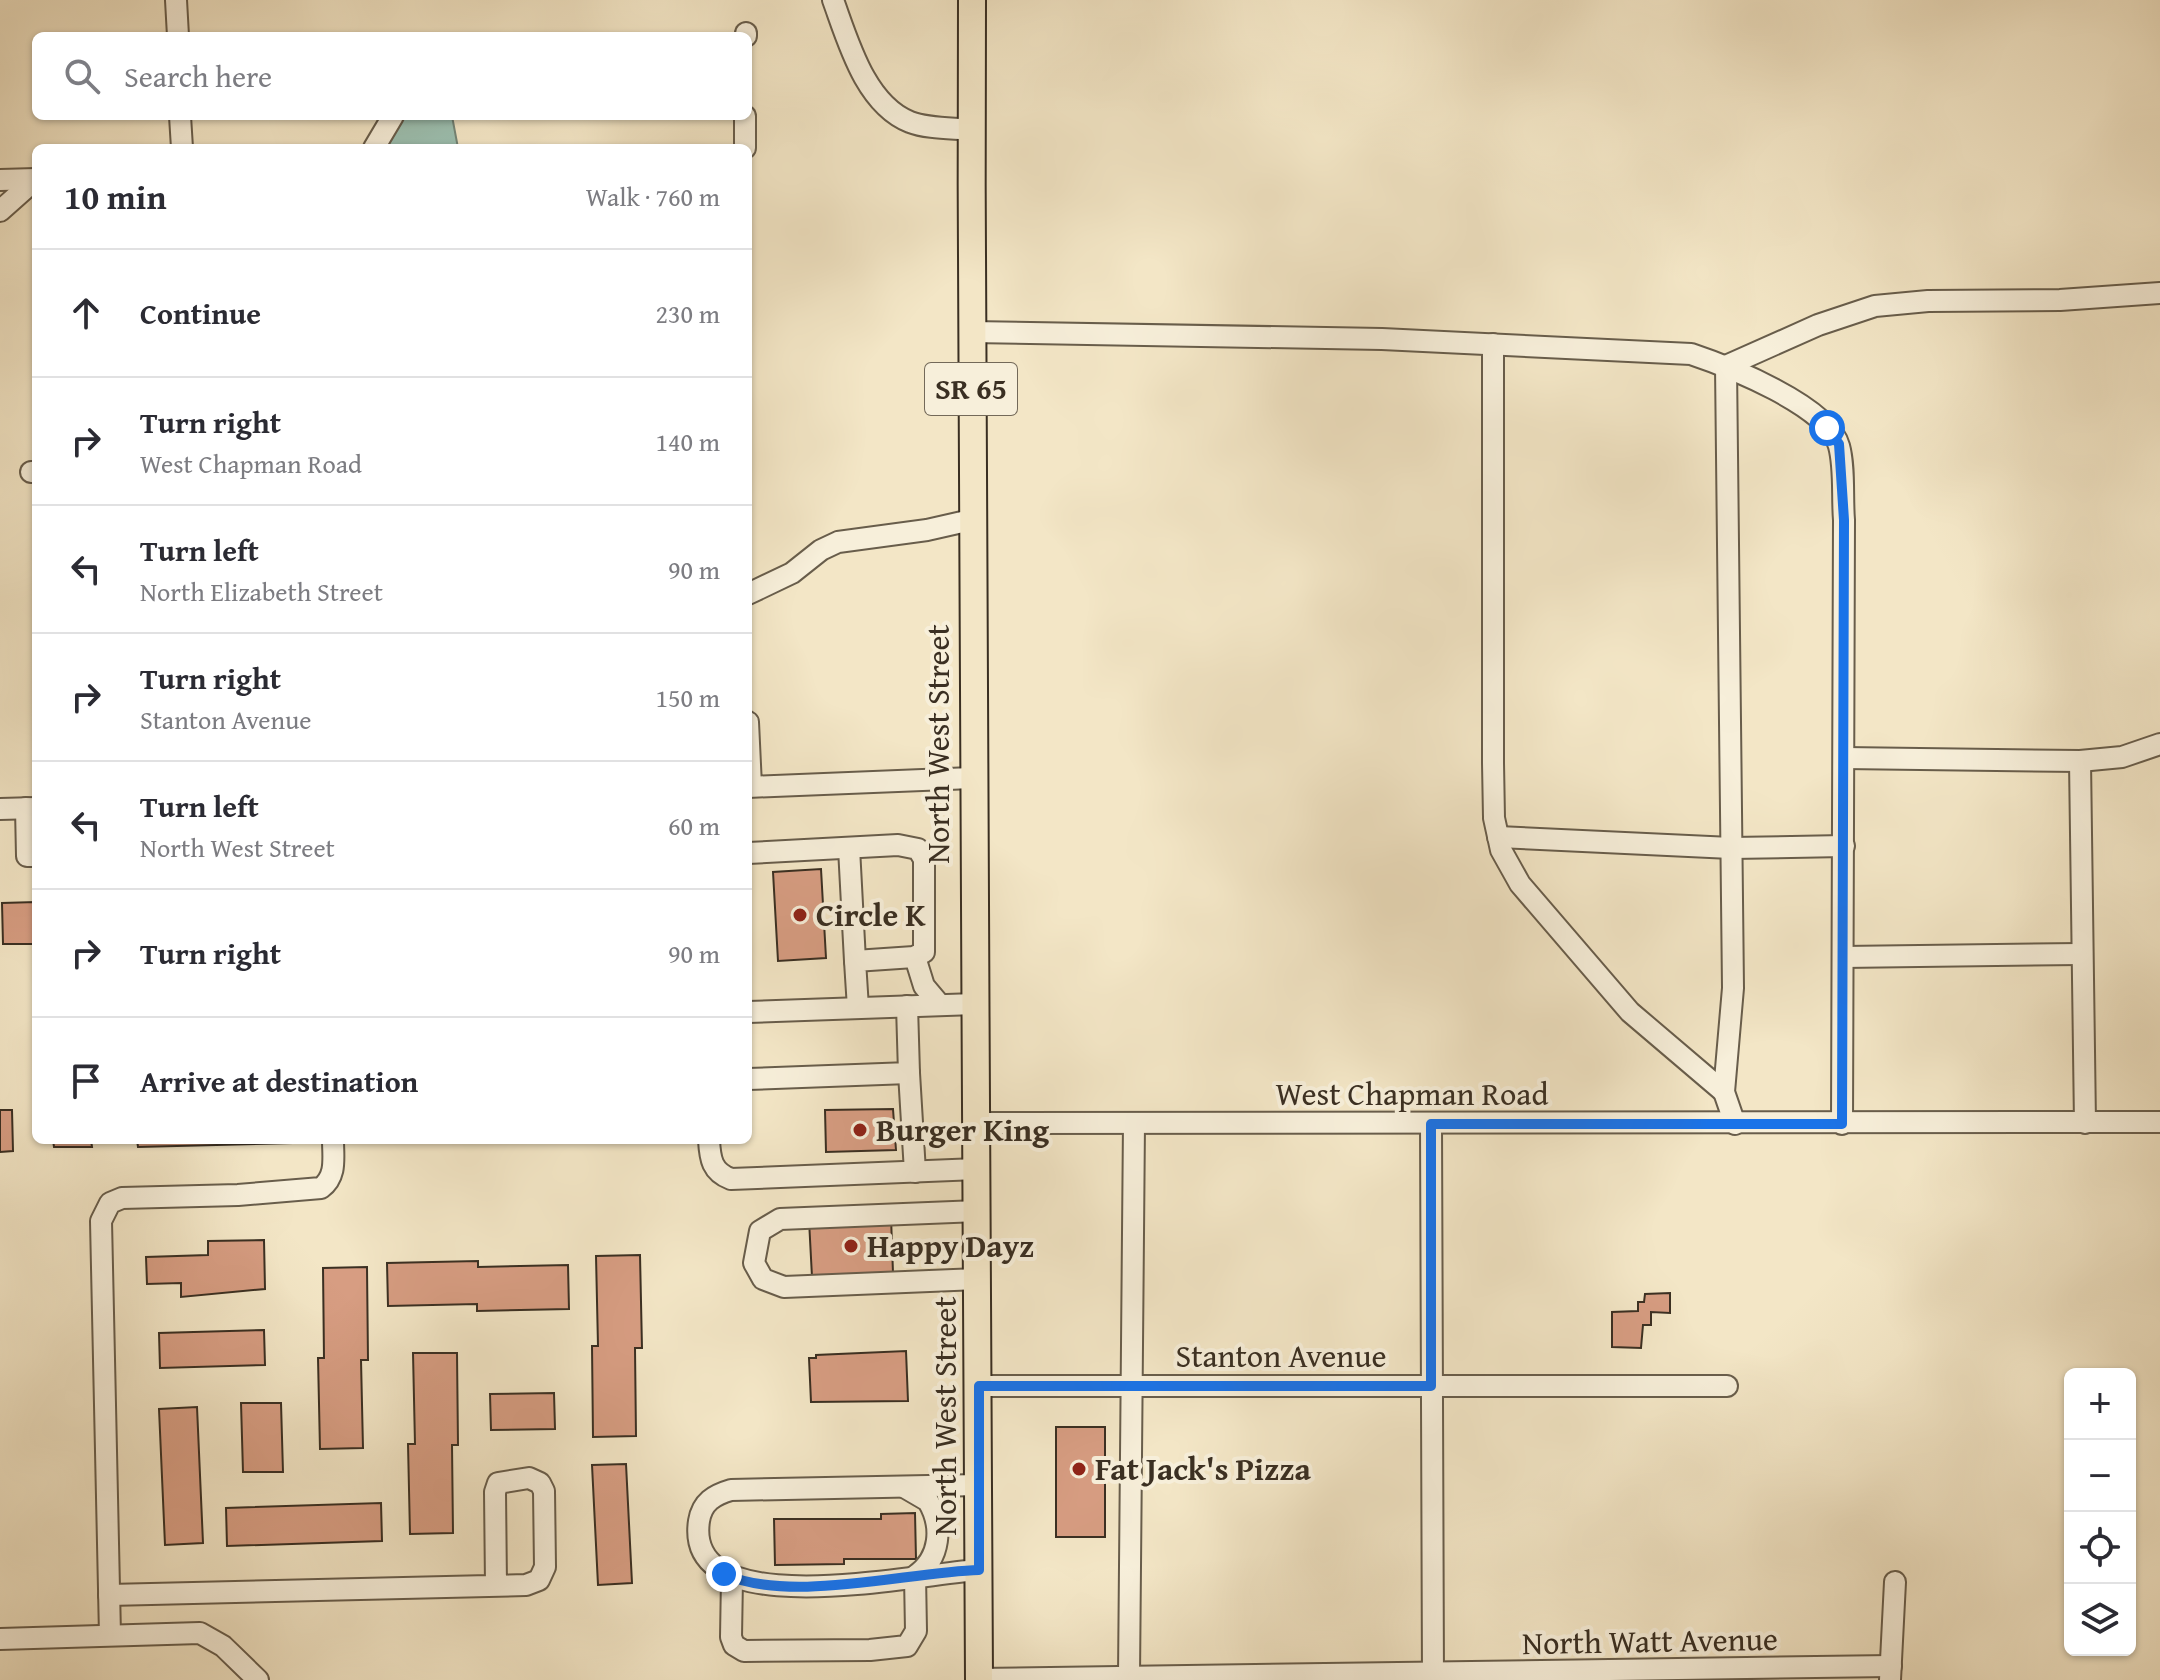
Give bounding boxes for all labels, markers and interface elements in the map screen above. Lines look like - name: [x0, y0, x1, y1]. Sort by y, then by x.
- search box: [32, 32, 752, 120]
- icon: search: [60, 54, 104, 98]
- text: Search here: [124, 54, 272, 98]
- text: 10 min: [64, 172, 166, 221]
- text: Walk · 760 m: [586, 177, 720, 216]
- icon: ahead: [64, 291, 108, 335]
- text: Continue: [140, 291, 261, 335]
- text: 230 m: [655, 294, 720, 333]
- road number: SR 65: [925, 363, 1017, 415]
- text: Turn right: [140, 400, 281, 444]
- route start: [1809, 410, 1845, 446]
- icon: right: [64, 419, 108, 463]
- text: 140 m: [655, 422, 720, 461]
- text: West Chapman Road: [140, 444, 362, 483]
- text: Turn left: [140, 528, 259, 572]
- icon: left: [64, 547, 108, 591]
- text: 90 m: [668, 550, 720, 589]
- text: North Elizabeth Street: [140, 572, 383, 611]
- street label: North West Street: [914, 624, 961, 864]
- text: Turn right: [140, 656, 281, 700]
- icon: right: [64, 675, 108, 719]
- text: 150 m: [655, 678, 720, 717]
- text: Stanton Avenue: [140, 700, 311, 739]
- text: Turn left: [140, 784, 259, 828]
- icon: left: [64, 803, 108, 847]
- text: 60 m: [668, 806, 720, 845]
- text: North West Street: [140, 828, 335, 867]
- place label: Circle K: [816, 891, 926, 938]
- marker: Circle K: [791, 906, 809, 924]
- icon: right: [64, 931, 108, 975]
- text: Turn right: [140, 931, 281, 975]
- text: 90 m: [668, 934, 720, 973]
- icon: arrive: [64, 1059, 108, 1103]
- text: Arrive at destination: [140, 1059, 418, 1103]
- street label: West Chapman Road: [1276, 1070, 1549, 1117]
- place label: Burger King: [876, 1106, 1049, 1153]
- marker: Burger King: [851, 1121, 869, 1139]
- place label: Happy Dayz: [867, 1222, 1034, 1269]
- marker: Happy Dayz: [842, 1237, 860, 1255]
- street label: North West Street: [921, 1296, 968, 1536]
- street label: Stanton Avenue: [1176, 1332, 1386, 1379]
- map controls: [2064, 1368, 2136, 1656]
- button: +: [2064, 1368, 2136, 1440]
- button: −: [2064, 1440, 2136, 1512]
- place label: Fat Jack's Pizza: [1095, 1445, 1312, 1492]
- marker: Fat Jack's Pizza: [1070, 1460, 1088, 1478]
- button: locate: [2064, 1512, 2136, 1584]
- route end: [706, 1556, 742, 1592]
- button: layers: [2064, 1584, 2136, 1656]
- street label: North Watt Avenue: [1522, 1615, 1778, 1666]

